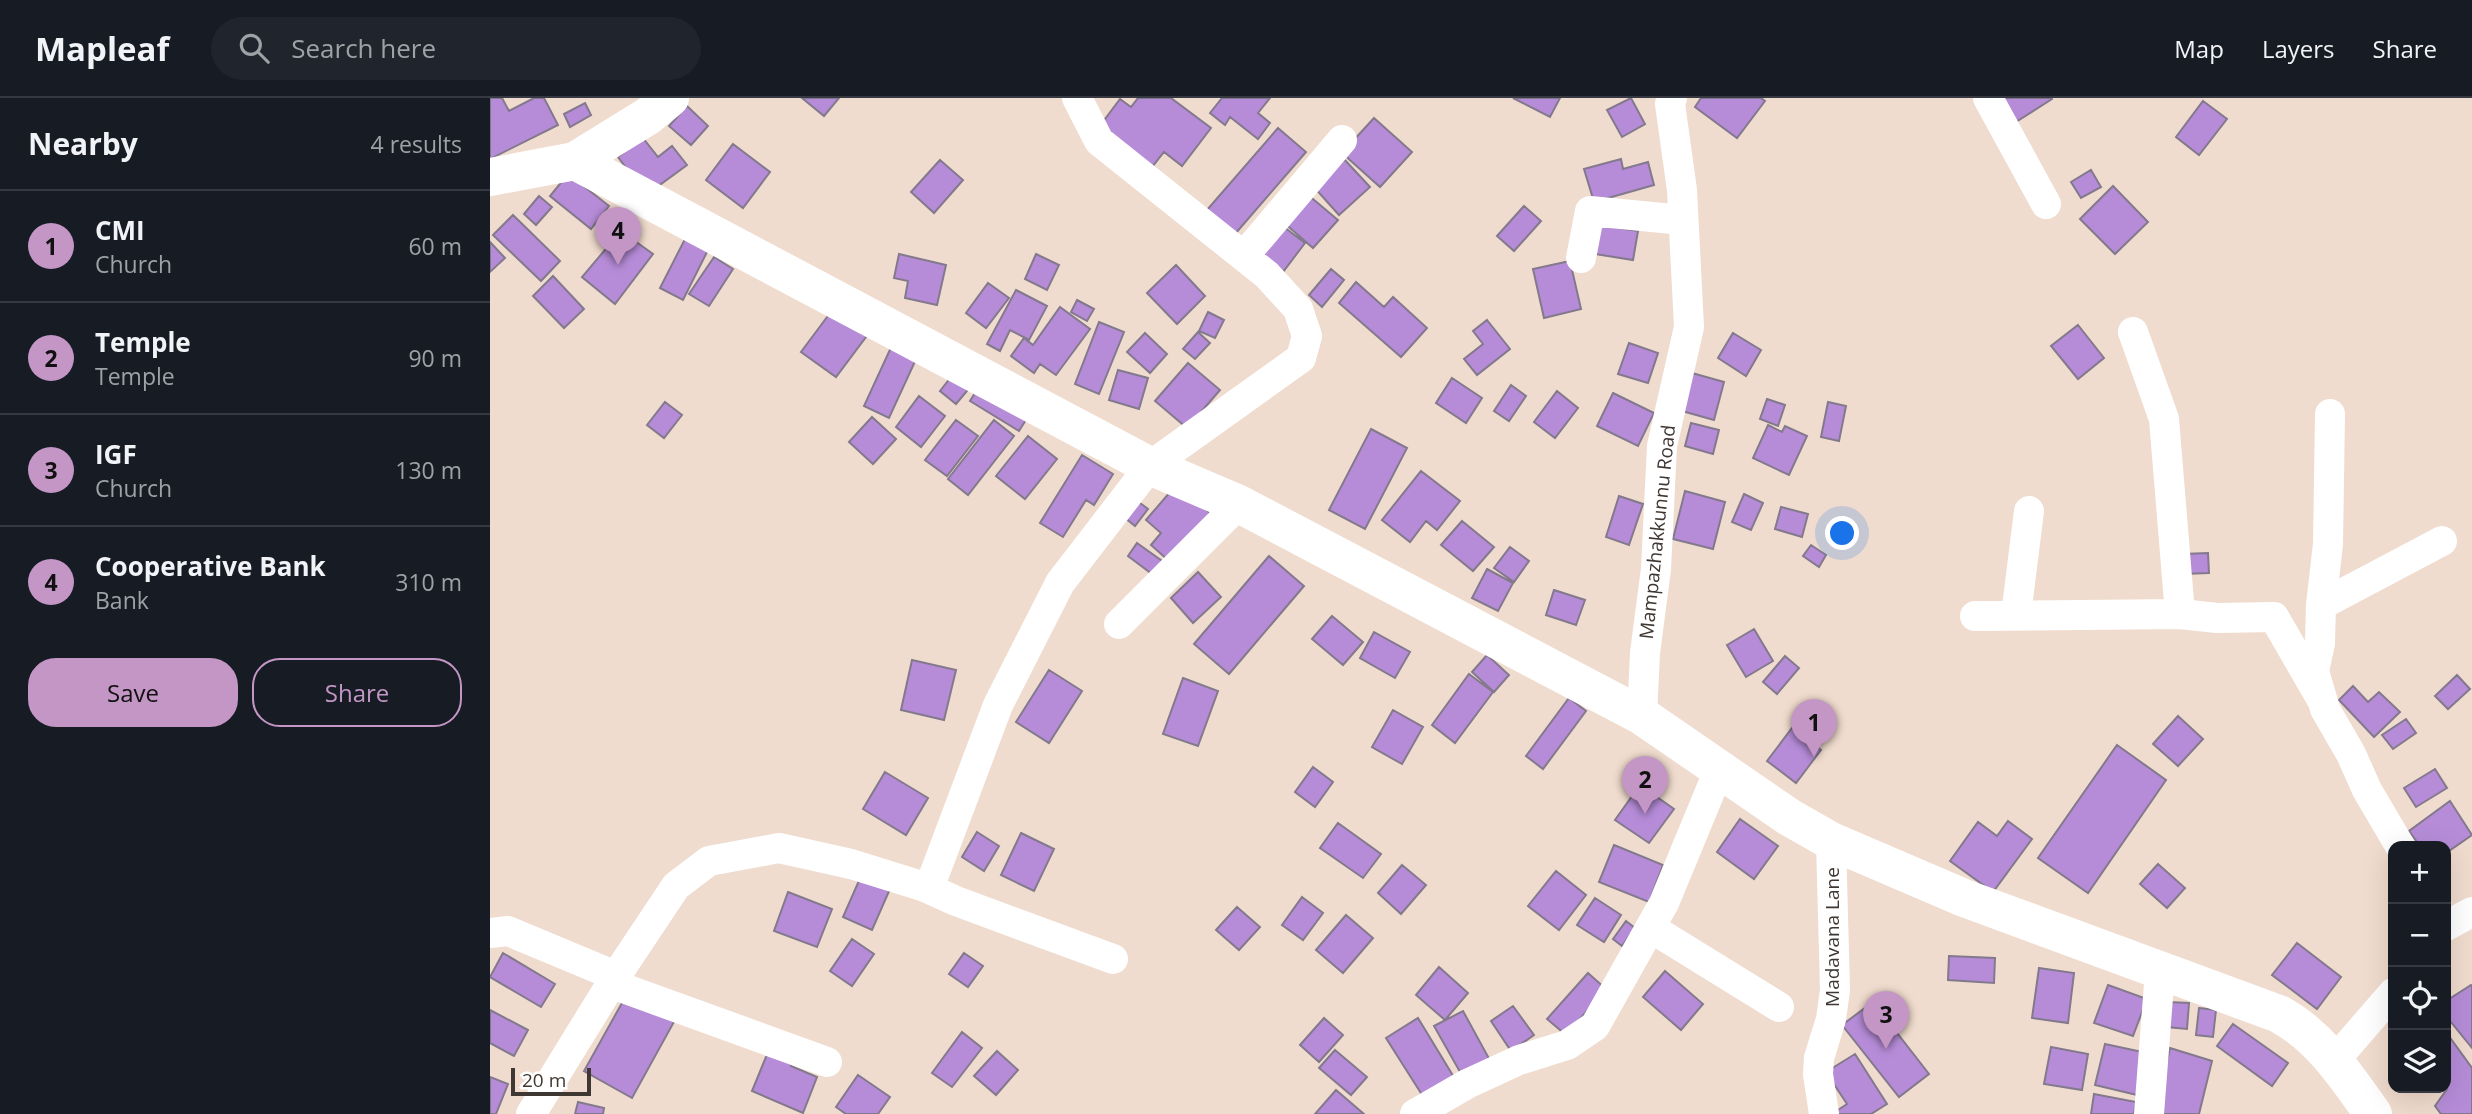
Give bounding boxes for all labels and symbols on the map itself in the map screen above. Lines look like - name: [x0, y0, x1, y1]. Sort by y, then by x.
- pin: 4: [595, 207, 641, 265]
- street label: Mampazhakkunnu Road: [1633, 424, 1681, 640]
- your location: [1825, 516, 1859, 550]
- pin: 1: [1791, 699, 1837, 757]
- pin: 2: [1622, 756, 1668, 814]
- street label: Madavana Lane: [1819, 867, 1845, 1007]
- pin: 3: [1863, 991, 1909, 1049]
- scale bar: [511, 1065, 592, 1097]

